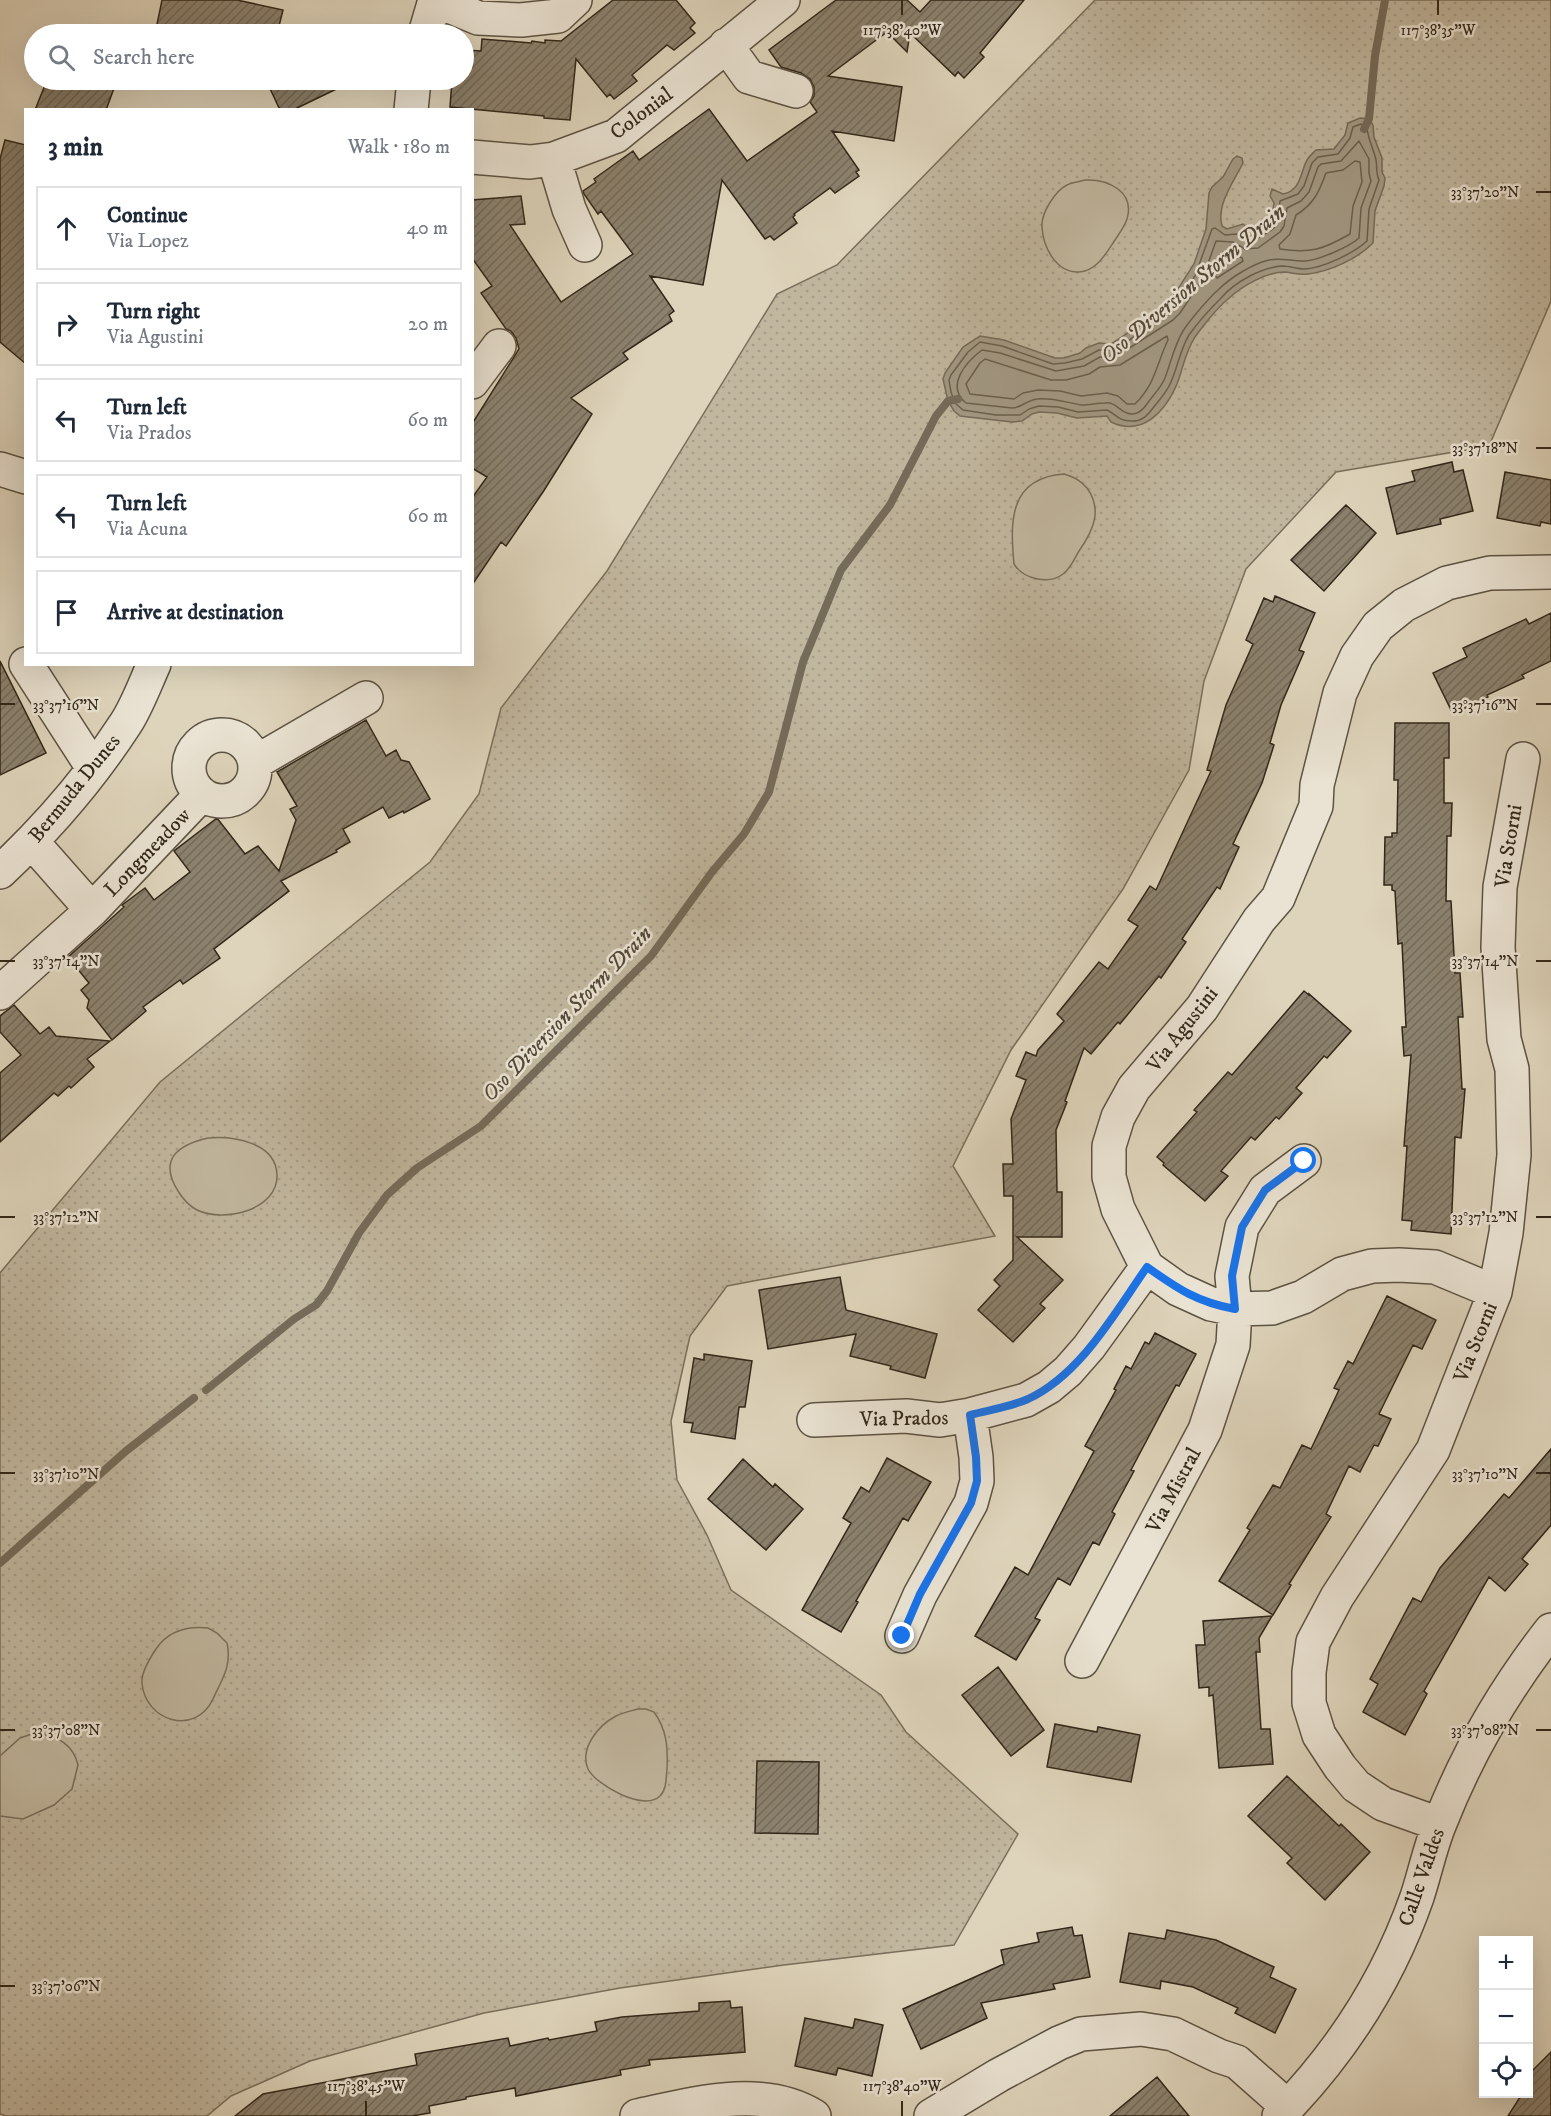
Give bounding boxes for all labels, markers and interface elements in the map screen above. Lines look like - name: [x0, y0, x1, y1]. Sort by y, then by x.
- text: 117°38'40"W: [863, 21, 942, 40]
- text: 117°38'35"W: [1401, 21, 1476, 40]
- search box: [24, 24, 474, 90]
- icon: search: [45, 41, 78, 74]
- text: Search here: [93, 44, 195, 71]
- street label: Colonial: [605, 81, 679, 146]
- text: 3 min: [48, 131, 103, 164]
- text: Walk · 180 m: [348, 135, 450, 160]
- text: 33°37'20"N: [1451, 183, 1519, 202]
- water label: Oso Diversion Storm Drain: [1095, 199, 1291, 370]
- text: Continue: [107, 202, 188, 229]
- icon: ahead: [50, 212, 83, 245]
- text: 40 m: [406, 216, 448, 241]
- text: Via Lopez: [107, 229, 189, 254]
- text: Turn right: [107, 298, 200, 325]
- icon: right: [50, 308, 83, 341]
- text: 20 m: [408, 312, 448, 337]
- text: Via Agustini: [107, 325, 203, 350]
- text: Turn left: [107, 394, 187, 421]
- icon: left: [50, 404, 83, 437]
- text: 60 m: [408, 408, 448, 433]
- text: Via Prados: [107, 421, 191, 446]
- text: 33°37'18"N: [1452, 439, 1518, 458]
- text: Turn left: [107, 490, 187, 517]
- icon: left: [50, 500, 83, 533]
- text: 60 m: [408, 504, 448, 529]
- text: Via Acuna: [107, 517, 187, 542]
- icon: arrive: [50, 596, 83, 629]
- text: Arrive at destination: [107, 599, 284, 626]
- text: 33°37'16"N: [33, 696, 99, 715]
- text: 33°37'16"N: [1452, 696, 1518, 715]
- street label: Bermuda Dunes: [23, 729, 126, 848]
- street label: Longmeadow: [99, 802, 197, 903]
- street label: Via Storni: [1489, 803, 1528, 891]
- water label: Oso Diversion Storm Drain: [476, 921, 658, 1107]
- text: 33°37'14"N: [32, 952, 100, 971]
- text: 33°37'14"N: [1451, 952, 1519, 971]
- street label: Via Agustini: [1141, 982, 1224, 1078]
- route start: [1290, 1147, 1316, 1173]
- text: 33°37'12"N: [33, 1208, 99, 1227]
- text: 33°37'12"N: [1452, 1208, 1518, 1227]
- street label: Via Storni: [1448, 1299, 1504, 1387]
- street label: Via Prados: [858, 1405, 949, 1433]
- street label: Via Mistral: [1140, 1443, 1208, 1539]
- text: 33°37'10"N: [33, 1465, 99, 1484]
- text: 33°37'10"N: [1452, 1465, 1518, 1484]
- route end: [888, 1622, 914, 1648]
- text: 33°37'08"N: [32, 1721, 100, 1740]
- text: 33°37'08"N: [1451, 1721, 1519, 1740]
- street label: Calle Valdes: [1393, 1825, 1451, 1930]
- map controls: [1479, 1936, 1533, 2098]
- button: +: [1479, 1936, 1533, 1990]
- text: 33°37'06"N: [32, 1977, 100, 1996]
- button: −: [1479, 1990, 1533, 2044]
- button: locate: [1479, 2044, 1533, 2098]
- text: 117°38'45"W: [327, 2077, 405, 2096]
- text: 117°38'40"W: [863, 2077, 942, 2096]

